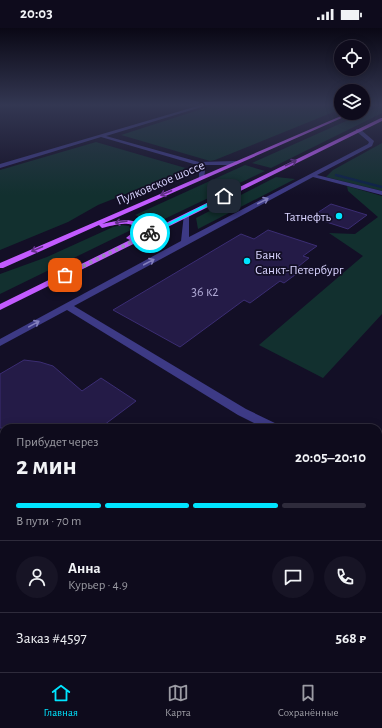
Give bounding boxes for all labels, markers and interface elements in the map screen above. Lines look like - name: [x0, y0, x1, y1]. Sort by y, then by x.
- text: 20:03: [20, 6, 53, 21]
- map controls: [334, 40, 370, 120]
- button: locate: [334, 40, 370, 76]
- button: layers: [334, 84, 370, 120]
- street label: Пулковское шоссе: [114, 159, 207, 208]
- one-way arrow: [285, 159, 297, 166]
- pin: [207, 179, 241, 213]
- icon: home: [213, 185, 235, 207]
- one-way arrow: [160, 190, 172, 198]
- one-way arrow: [257, 196, 269, 204]
- place label: Татнефть: [284, 211, 331, 224]
- marker: Татнефть: [334, 211, 344, 221]
- courier: [130, 213, 170, 253]
- one-way arrow: [115, 218, 128, 226]
- icon: bike: [139, 222, 161, 244]
- one-way arrow: [32, 246, 44, 254]
- place label: Банк Санкт-Петербург: [255, 249, 344, 277]
- marker: Банк Санкт-Петербург: [242, 256, 252, 266]
- pin: [48, 258, 82, 292]
- one-way arrow: [142, 258, 154, 265]
- icon: bag: [54, 264, 76, 286]
- house number: 36 к2: [191, 285, 219, 299]
- one-way arrow: [28, 320, 40, 327]
- text: Прибудет через: [16, 436, 98, 449]
- text: 20:05–20:10: [295, 450, 366, 465]
- text: 2 мин: [16, 453, 77, 479]
- text: В пути · 70 m: [16, 515, 81, 528]
- button: person: [16, 556, 58, 598]
- button: chat: [272, 556, 314, 598]
- button: phone: [324, 556, 366, 598]
- text: Анна: [68, 561, 101, 576]
- text: Курьер · 4.9: [68, 579, 128, 592]
- text: Заказ #4597: [16, 631, 87, 646]
- text: 568 ₽: [336, 631, 366, 646]
- tab: Главная: [43, 682, 78, 719]
- tab: Карта: [165, 682, 191, 719]
- tab: Сохранённые: [278, 682, 339, 719]

